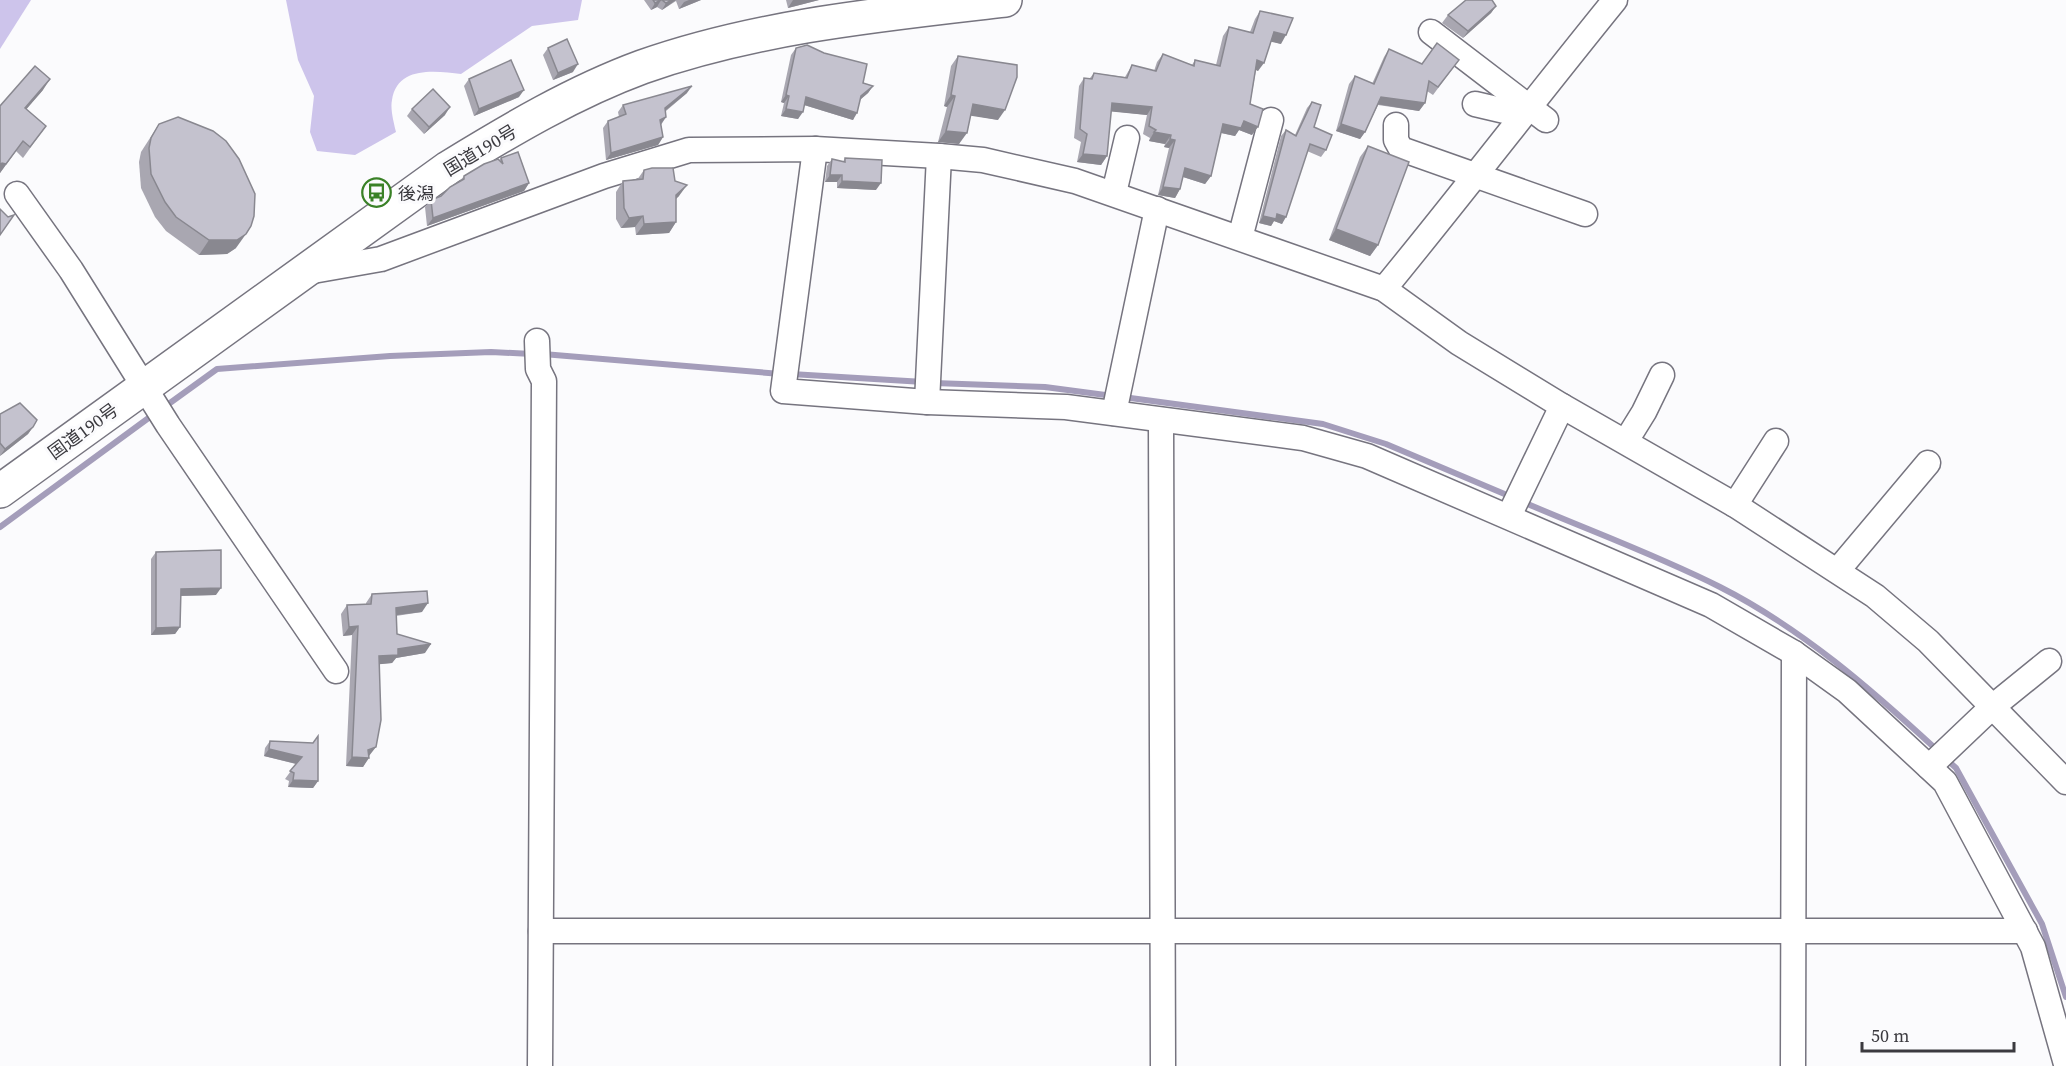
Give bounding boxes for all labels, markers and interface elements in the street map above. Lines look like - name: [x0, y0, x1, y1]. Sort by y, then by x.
- street label: 国道190号: [439, 118, 521, 182]
- bus stop icon: 後潟: [361, 177, 393, 209]
- place label: 後潟: [398, 181, 434, 206]
- street label: 国道190号: [43, 397, 123, 465]
- scale bar: [1862, 1015, 2014, 1053]
- text: 50 m: [1871, 1023, 1909, 1048]

